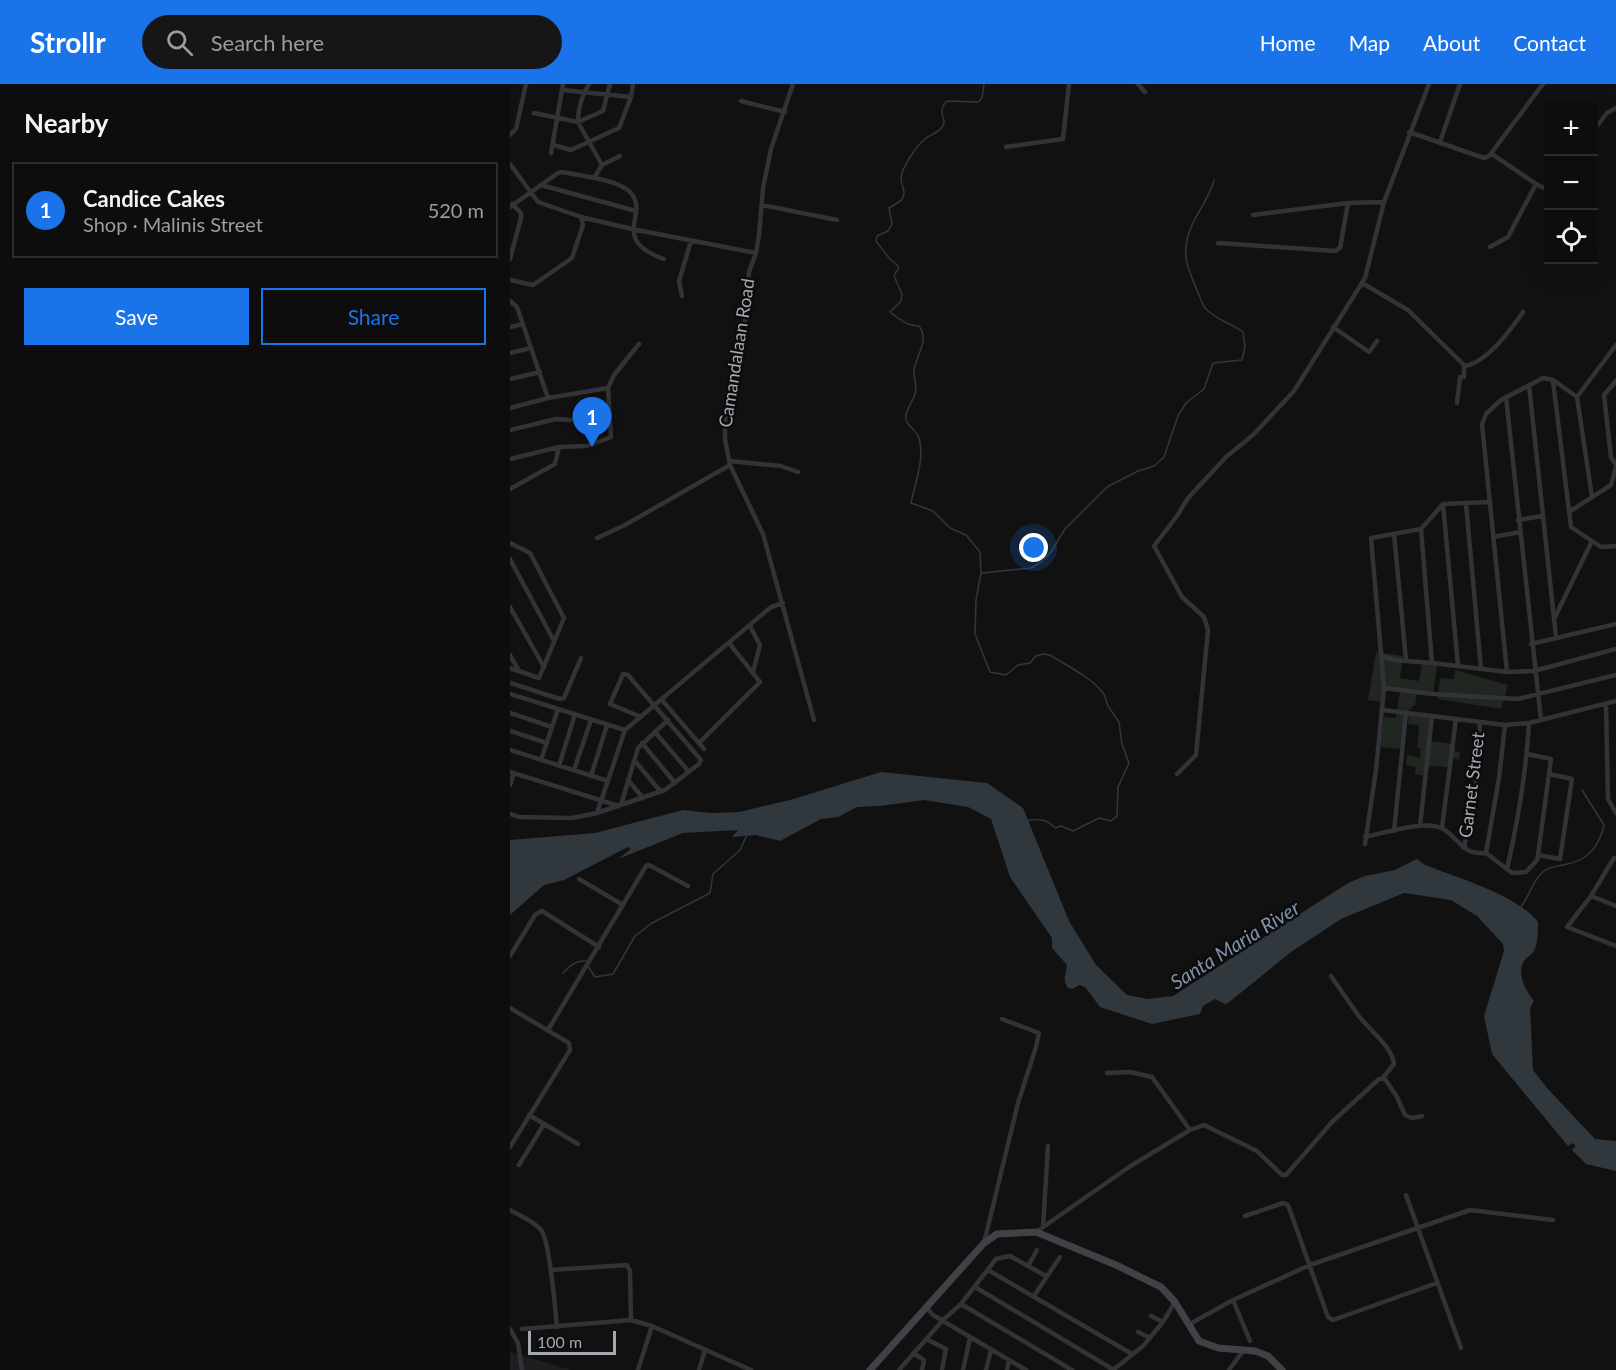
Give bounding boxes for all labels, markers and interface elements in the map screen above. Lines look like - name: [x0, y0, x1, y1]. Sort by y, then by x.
- search box: [142, 15, 562, 69]
- text: Strollr: [30, 25, 106, 59]
- icon: search: [163, 26, 196, 59]
- text: Search here: [211, 29, 324, 56]
- text: Home: [1260, 30, 1316, 55]
- text: Map: [1349, 30, 1390, 55]
- text: About: [1423, 30, 1480, 55]
- text: Contact: [1513, 30, 1586, 55]
- map controls: [1544, 102, 1598, 264]
- button: +: [1544, 102, 1598, 156]
- text: Nearby: [24, 107, 109, 139]
- button: −: [1544, 156, 1598, 210]
- text: Candice Cakes: [83, 185, 225, 212]
- text: 1: [40, 198, 51, 222]
- text: 520 m: [428, 198, 484, 222]
- button: locate: [1544, 210, 1598, 264]
- text: Shop · Malinis Street: [83, 212, 263, 236]
- street label: Camandalaan Road: [713, 277, 759, 429]
- button: Save: [24, 288, 249, 345]
- button: Share: [261, 288, 486, 345]
- pin: 1: [572, 398, 611, 447]
- your location: [1019, 533, 1048, 562]
- street label: Garnet Street: [1454, 730, 1488, 839]
- water label: Santa Maria River: [1165, 894, 1305, 994]
- scale bar: [528, 1328, 616, 1356]
- text: 100 m: [537, 1332, 582, 1351]

